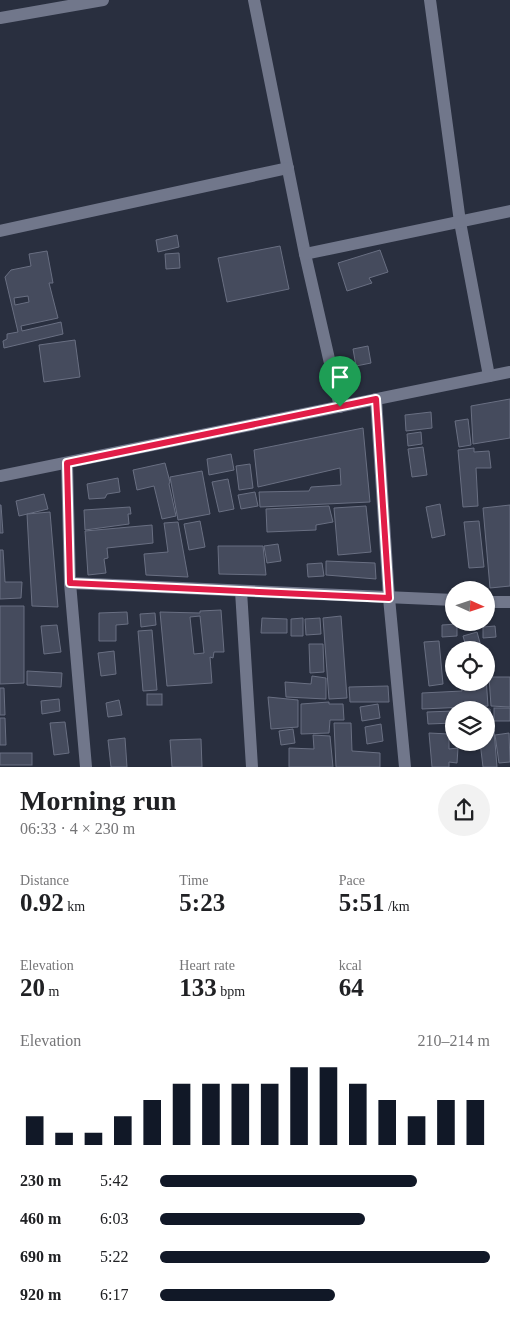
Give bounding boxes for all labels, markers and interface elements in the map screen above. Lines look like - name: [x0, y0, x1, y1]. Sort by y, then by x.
- pin: [319, 356, 361, 407]
- icon: arrive: [326, 363, 354, 391]
- north arrow: [445, 581, 495, 631]
- map controls: [445, 581, 495, 751]
- button: locate: [445, 641, 495, 691]
- button: layers: [445, 701, 495, 751]
- button: share: [438, 784, 490, 836]
- text: Morning run: [20, 785, 176, 816]
- text: 06:33 · 4 × 230 m: [20, 820, 135, 837]
- text: Distance: [20, 873, 69, 888]
- text: Time: [179, 873, 208, 888]
- text: Pace: [339, 873, 365, 888]
- text: 0.92: [20, 889, 64, 916]
- text: 5:23: [179, 889, 225, 916]
- text: 5:51: [339, 889, 384, 916]
- text: km: [64, 899, 85, 914]
- text: /km: [384, 899, 410, 914]
- text: Elevation: [20, 958, 74, 973]
- text: Heart rate: [179, 958, 235, 973]
- text: kcal: [339, 958, 362, 973]
- text: 20: [20, 974, 45, 1001]
- text: 133: [179, 974, 217, 1001]
- text: 64: [339, 974, 364, 1001]
- text: m: [45, 984, 59, 999]
- text: bpm: [217, 984, 245, 999]
- text: Elevation: [20, 1032, 81, 1049]
- text: 210–214 m: [418, 1032, 490, 1049]
- text: 230 m: [20, 1172, 61, 1189]
- text: 5:42: [100, 1172, 128, 1189]
- text: 460 m: [20, 1210, 61, 1227]
- text: 6:03: [100, 1210, 128, 1227]
- text: 690 m: [20, 1248, 61, 1265]
- text: 5:22: [100, 1248, 128, 1265]
- text: 920 m: [20, 1286, 61, 1303]
- text: 6:17: [100, 1286, 128, 1303]

